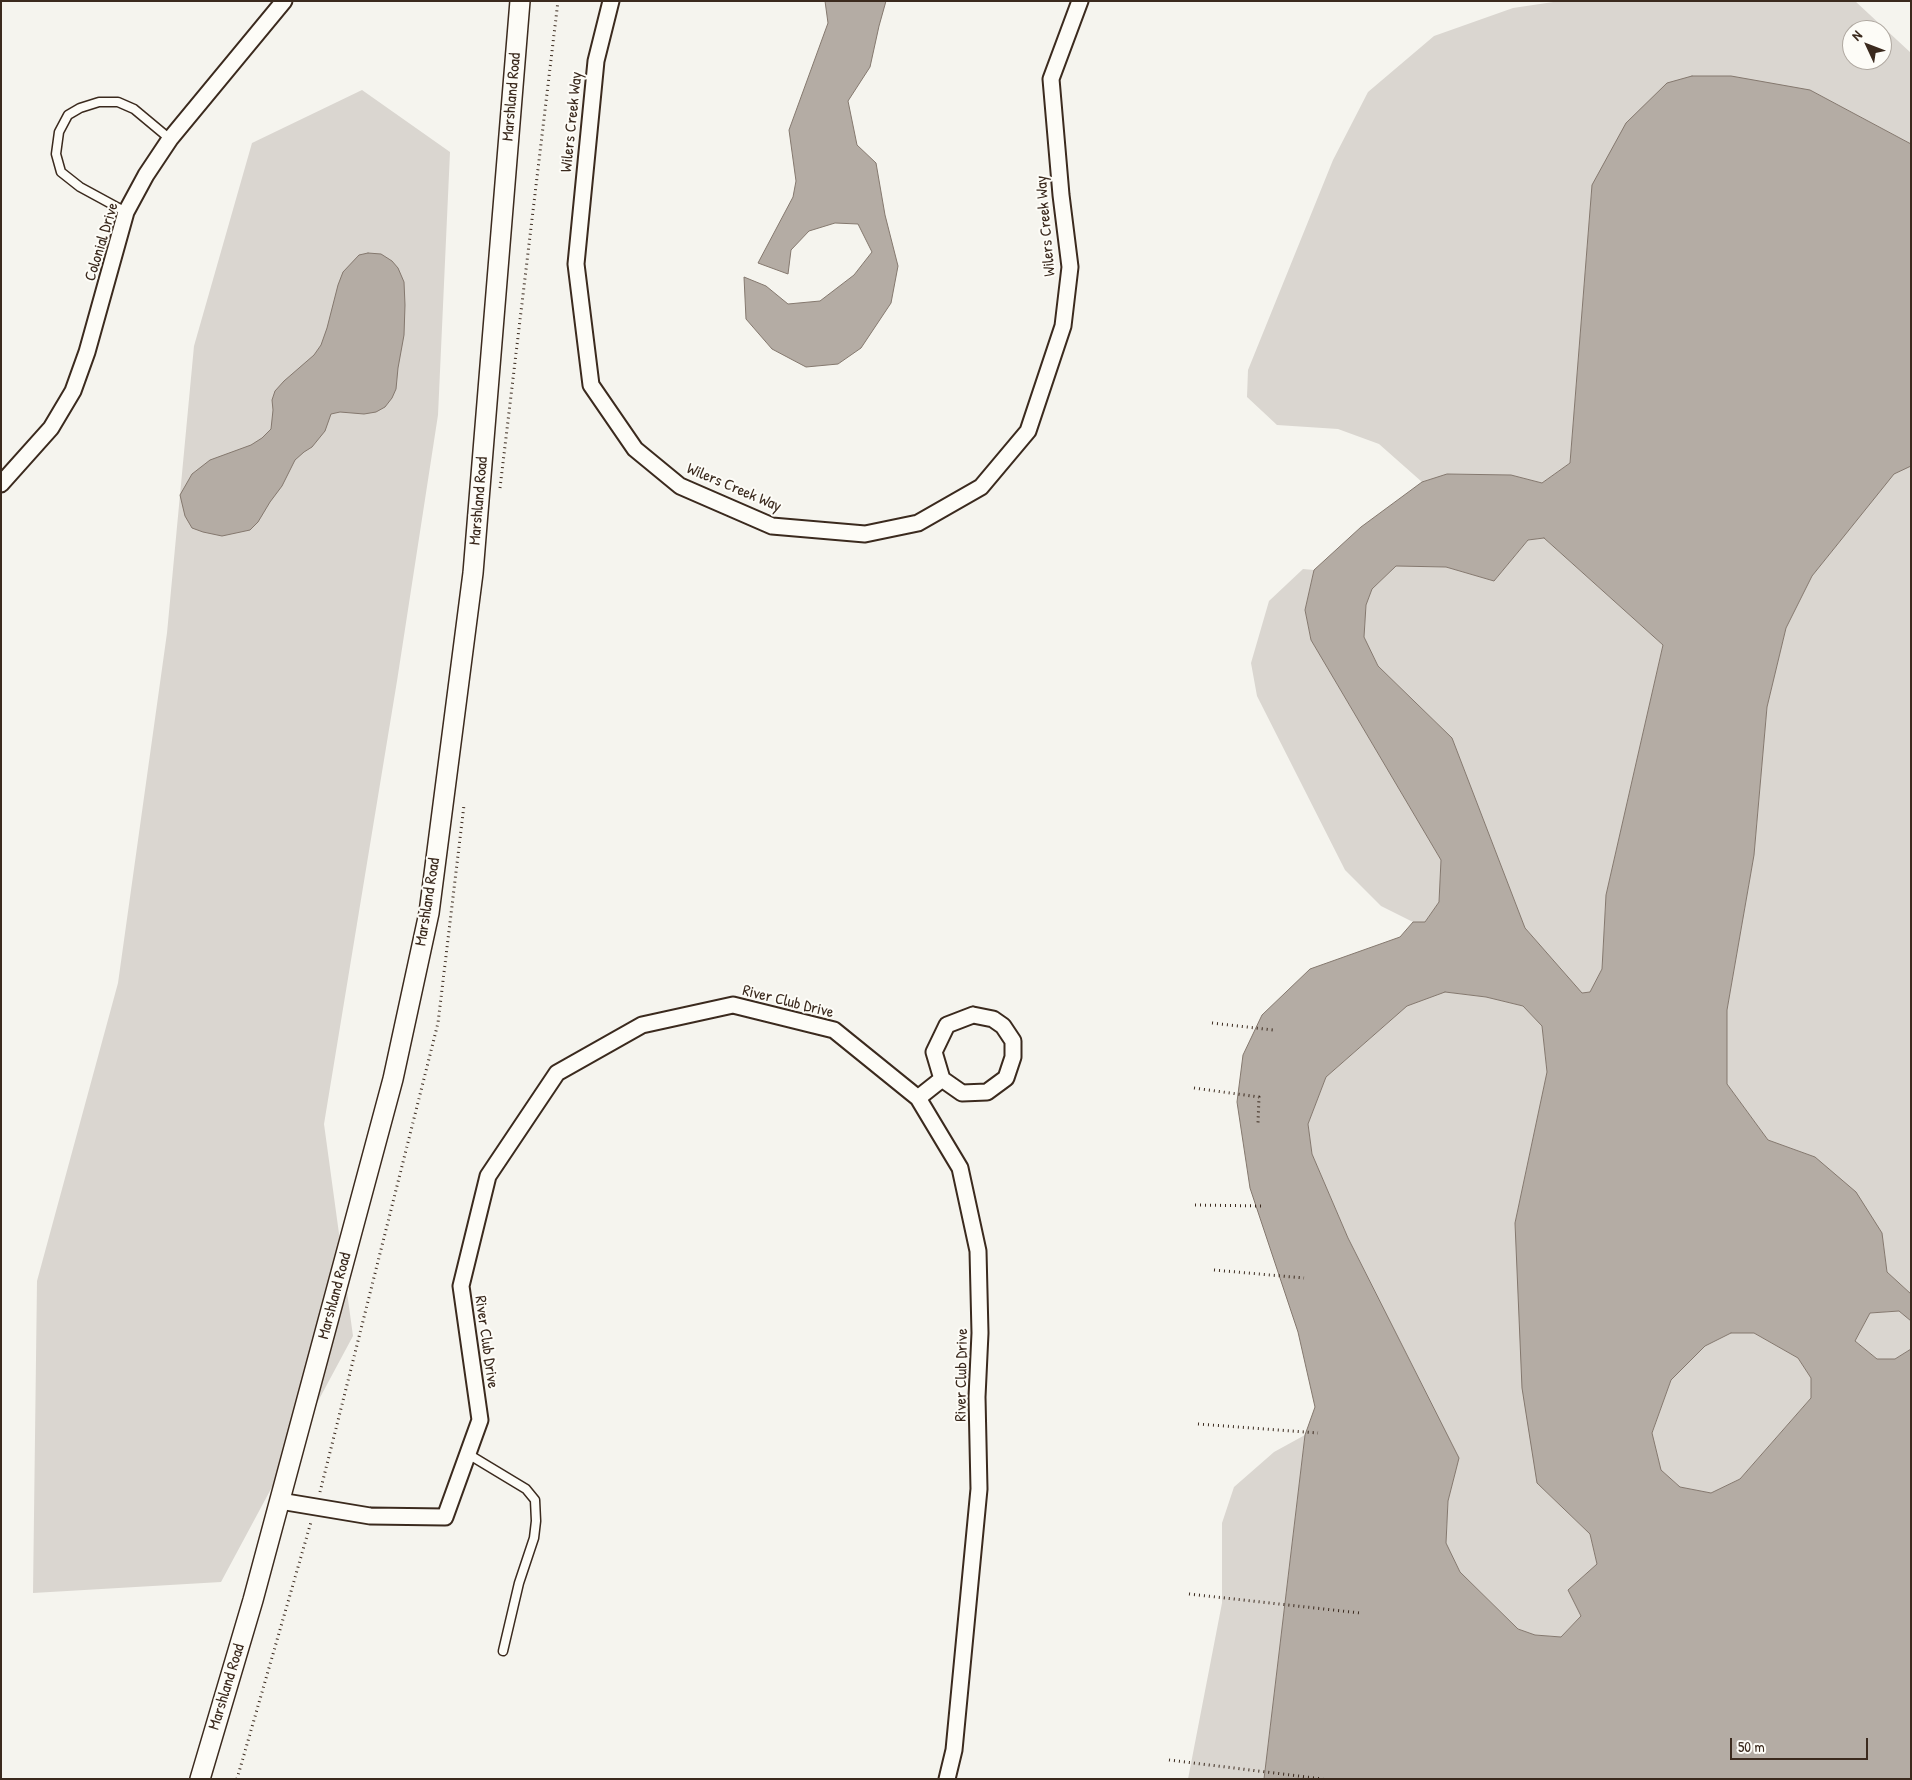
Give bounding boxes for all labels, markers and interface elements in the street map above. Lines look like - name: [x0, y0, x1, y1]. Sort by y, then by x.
- north arrow: [1842, 20, 1892, 70]
- text: N: [1847, 26, 1866, 44]
- street label: Marshland Road: [499, 52, 525, 142]
- street label: Wilers Creek Way: [557, 71, 587, 173]
- street label: Wilers Creek Way: [1032, 175, 1060, 277]
- street label: Colonial Drive: [81, 200, 123, 284]
- street label: Marshland Road: [466, 456, 492, 546]
- street label: Wilers Creek Way: [684, 459, 784, 517]
- street label: Marshland Road: [412, 857, 444, 947]
- street label: River Club Drive: [740, 981, 836, 1023]
- street label: Marshland Road: [314, 1251, 356, 1341]
- street label: River Club Drive: [470, 1294, 502, 1390]
- street label: River Club Drive: [952, 1328, 972, 1422]
- street label: Marshland Road: [205, 1642, 249, 1732]
- scale bar: [1732, 1728, 1870, 1760]
- text: 50 m: [1738, 1736, 1765, 1757]

